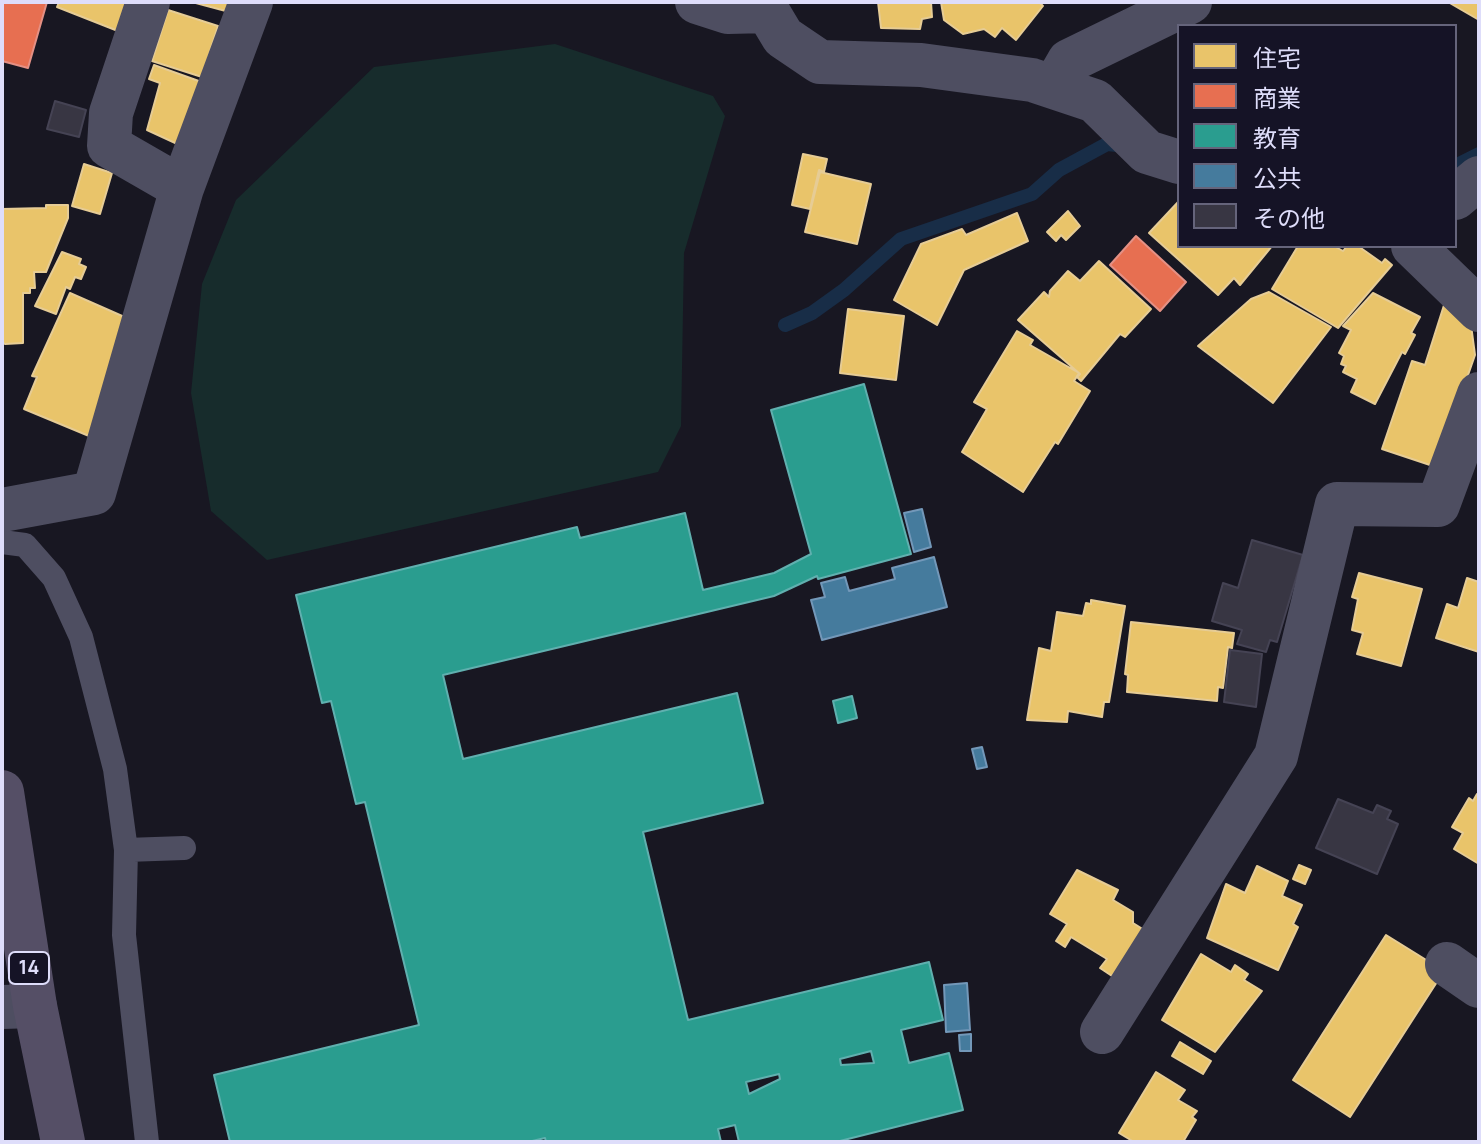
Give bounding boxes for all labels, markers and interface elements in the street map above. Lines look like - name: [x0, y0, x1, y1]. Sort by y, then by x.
- legend: [1177, 24, 1457, 248]
- text: 住宅: [1253, 41, 1301, 74]
- text: 商業: [1253, 81, 1301, 114]
- text: 教育: [1253, 121, 1301, 154]
- text: 公共: [1253, 161, 1301, 194]
- text: その他: [1253, 201, 1325, 234]
- road number: 14: [9, 952, 49, 984]

